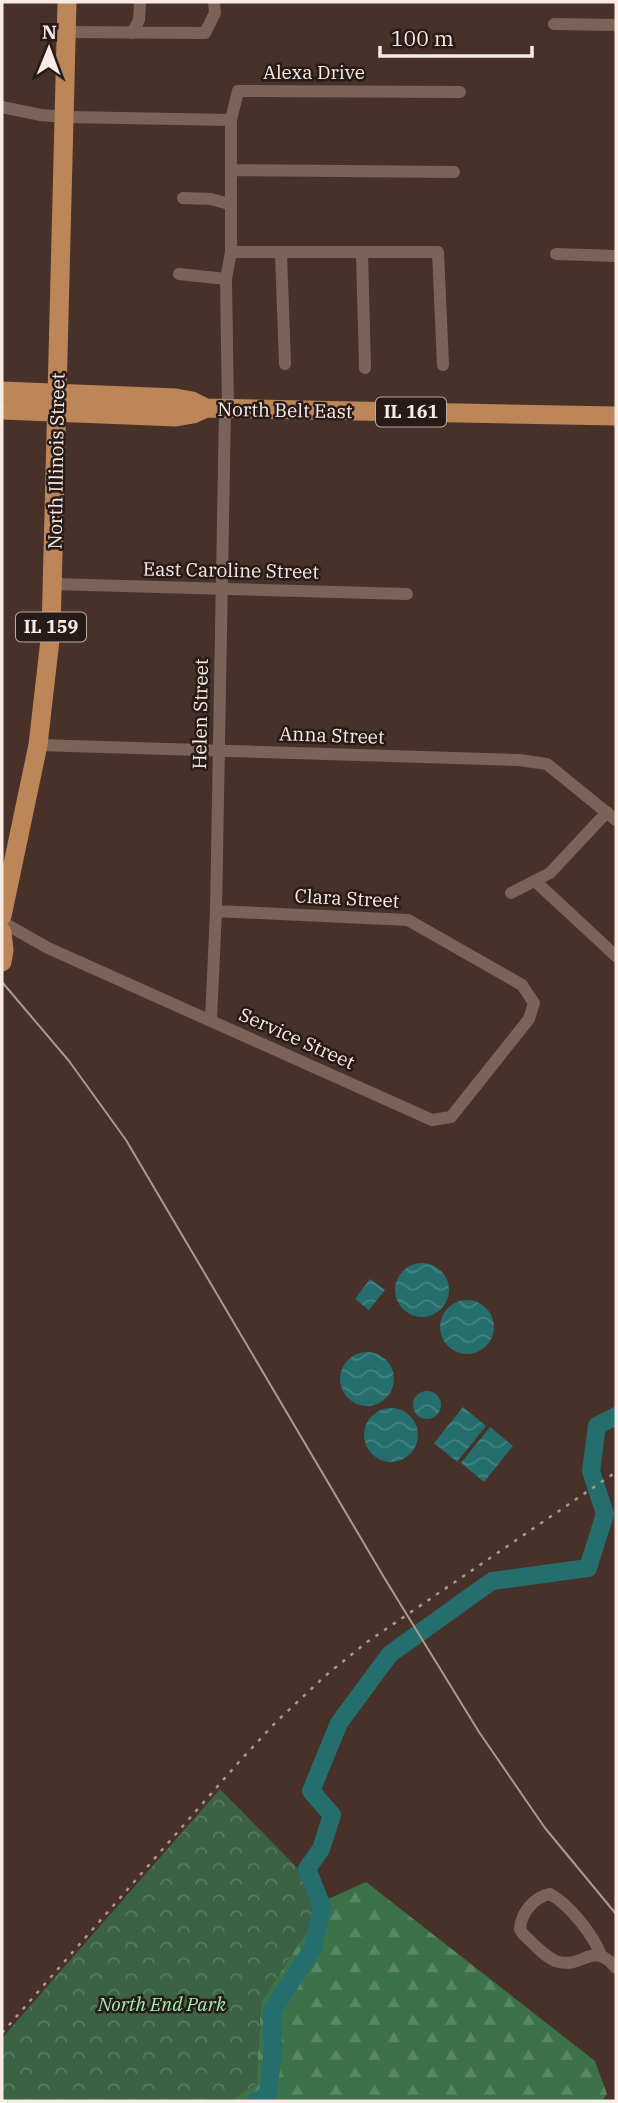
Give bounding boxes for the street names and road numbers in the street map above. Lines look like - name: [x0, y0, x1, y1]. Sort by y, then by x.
- street label: Alexa Drive: [263, 60, 365, 84]
- street label: North Illinois Street: [42, 372, 70, 550]
- street label: North Belt East: [217, 397, 353, 423]
- road number: IL 161: [376, 398, 446, 426]
- street label: East Caroline Street: [143, 556, 320, 584]
- road number: IL 159: [16, 612, 86, 642]
- street label: Helen Street: [187, 658, 213, 770]
- street label: Anna Street: [279, 721, 385, 749]
- street label: Clara Street: [294, 883, 400, 913]
- street label: Service Street: [235, 1002, 359, 1074]

